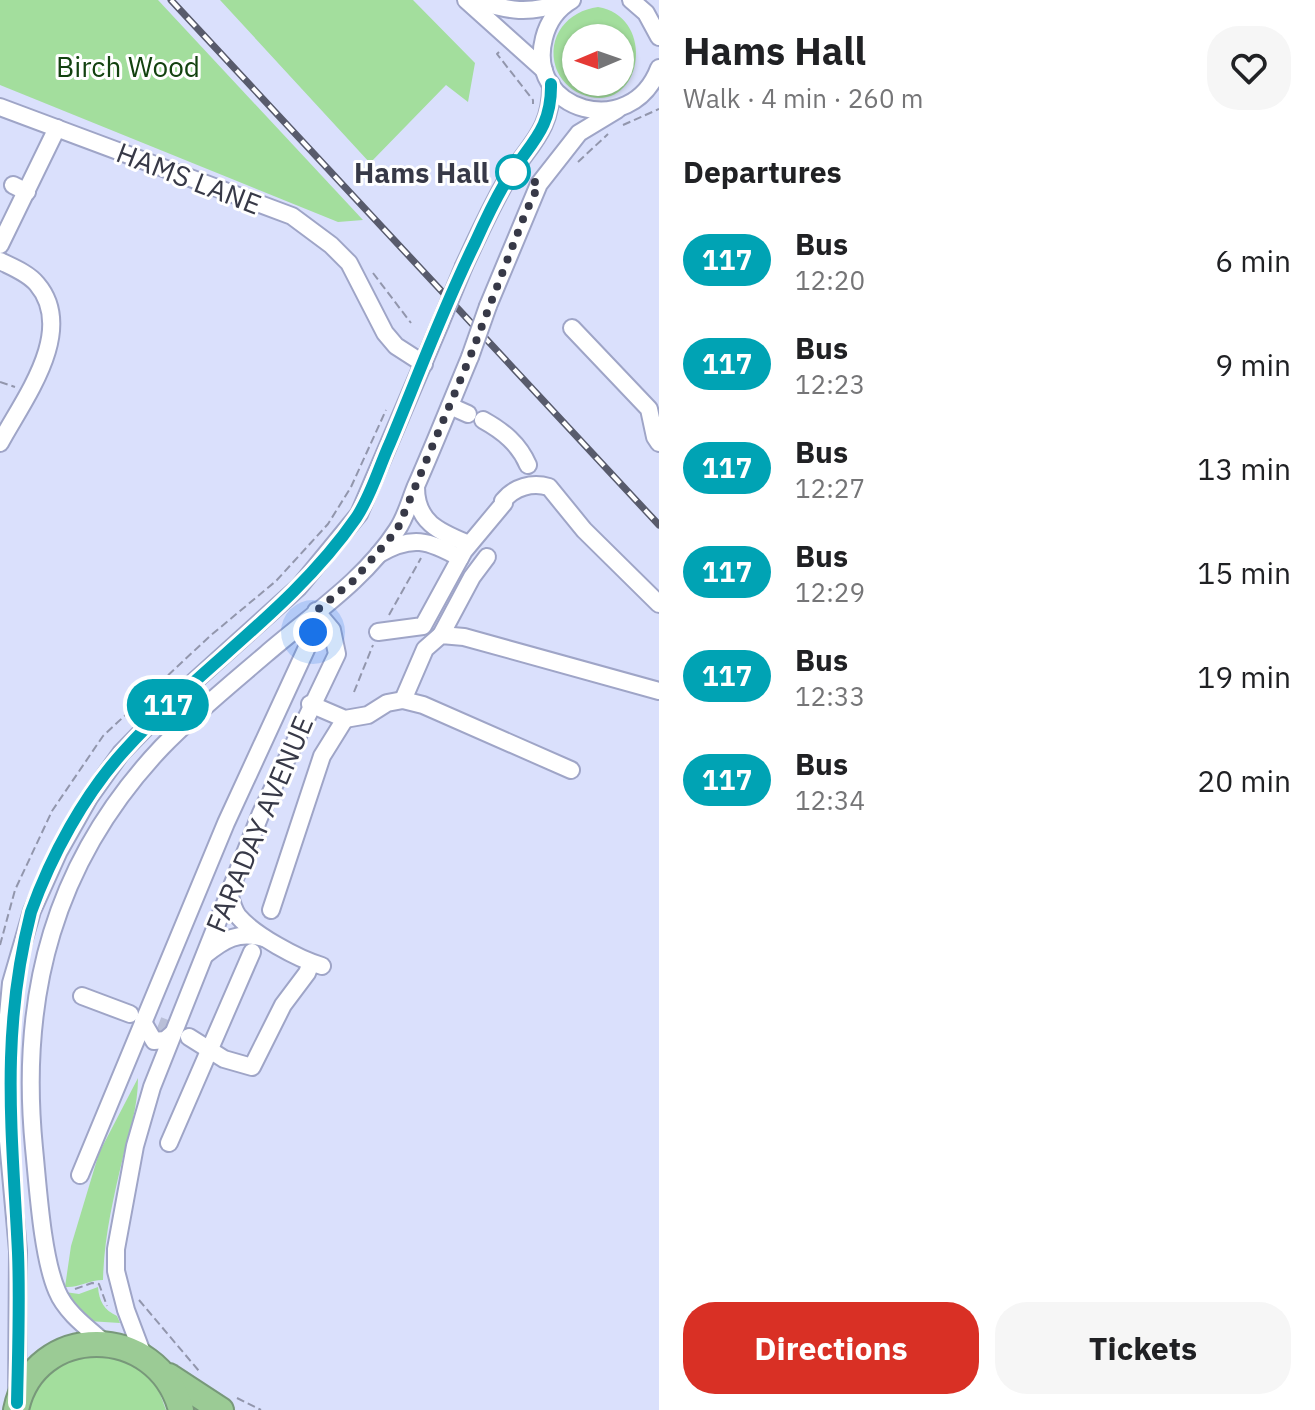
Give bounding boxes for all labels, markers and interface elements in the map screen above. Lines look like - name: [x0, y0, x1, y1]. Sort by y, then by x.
- north arrow: [562, 24, 634, 96]
- map controls: [562, 24, 634, 96]
- text: Hams Hall: [683, 26, 866, 75]
- button: heart: [1207, 26, 1291, 110]
- park label: Birch Wood: [56, 48, 200, 85]
- text: Walk · 4 min · 260 m: [683, 81, 923, 115]
- street label: HAMS LANE: [111, 133, 267, 223]
- text: Departures: [683, 152, 842, 191]
- place label: Hams Hall: [354, 154, 489, 191]
- marker: Hams Hall: [496, 155, 530, 189]
- text: Bus: [795, 224, 848, 263]
- text: 117: [702, 241, 752, 278]
- text: 6 min: [1215, 241, 1291, 280]
- text: 12:20: [795, 263, 865, 297]
- text: Bus: [795, 328, 848, 367]
- text: 117: [702, 345, 752, 382]
- text: 9 min: [1215, 345, 1291, 384]
- text: 12:23: [795, 367, 865, 401]
- text: Bus: [795, 432, 848, 471]
- text: 117: [702, 449, 752, 486]
- text: 13 min: [1197, 449, 1291, 488]
- text: 12:27: [795, 471, 865, 505]
- text: Bus: [795, 536, 848, 575]
- text: 117: [702, 553, 752, 590]
- text: 15 min: [1197, 553, 1291, 592]
- text: 12:29: [795, 575, 865, 609]
- your location: [293, 612, 333, 652]
- text: Bus: [795, 640, 848, 679]
- text: 117: [702, 657, 752, 694]
- text: 19 min: [1197, 657, 1291, 696]
- line badge: 117: [122, 679, 214, 731]
- text: 12:33: [795, 679, 865, 713]
- text: 117: [143, 686, 193, 723]
- street label: FARADAY AVENUE: [197, 710, 321, 938]
- text: Bus: [795, 744, 848, 783]
- text: 117: [702, 761, 752, 798]
- text: 20 min: [1197, 761, 1291, 800]
- text: 12:34: [795, 783, 865, 817]
- button: Directions: [683, 1302, 979, 1394]
- button: Tickets: [995, 1302, 1291, 1394]

